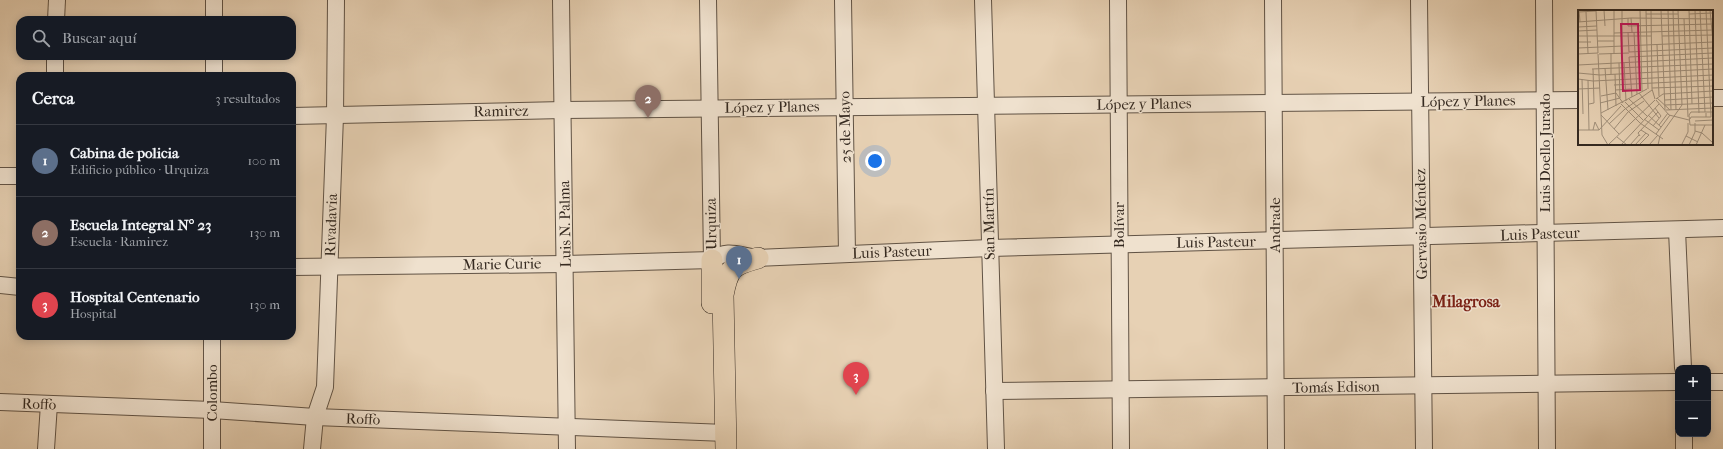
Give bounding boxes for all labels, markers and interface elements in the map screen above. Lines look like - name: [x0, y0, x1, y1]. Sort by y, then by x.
- inset map: [1578, 10, 1713, 145]
- search box: [16, 16, 296, 60]
- icon: search: [30, 27, 52, 49]
- text: Buscar aquí: [62, 29, 137, 47]
- pin: 2: [635, 85, 661, 118]
- text: Cerca: [32, 88, 74, 108]
- street label: 25 de Mayo: [835, 90, 855, 163]
- text: 3 resultados: [215, 91, 280, 106]
- street label: López y Planes: [1420, 91, 1516, 111]
- street label: Luis Doello Jurado: [1536, 93, 1554, 213]
- street label: López y Planes: [1096, 94, 1192, 114]
- street label: López y Planes: [724, 97, 820, 117]
- street label: Ramirez: [473, 102, 529, 120]
- text: Cabina de policia: [70, 144, 179, 162]
- your location: [865, 151, 885, 171]
- text: 1: [43, 153, 47, 168]
- text: 100 m: [247, 153, 280, 168]
- text: Edificio público · Urquiza: [70, 162, 209, 177]
- street label: Gervasio Méndez: [1411, 168, 1431, 280]
- street label: Luis N. Palma: [555, 179, 575, 268]
- street label: San Martín: [979, 187, 999, 260]
- street label: Rivadavia: [321, 192, 341, 257]
- street label: Urquiza: [702, 197, 720, 250]
- street label: Andrade: [1266, 197, 1284, 254]
- street label: Bolívar: [1110, 201, 1128, 248]
- text: Escuela Integral N° 23: [70, 216, 211, 234]
- street label: Luis Pasteur: [1500, 224, 1581, 244]
- text: 2: [42, 225, 48, 240]
- text: 130 m: [249, 225, 280, 240]
- street label: Luis Pasteur: [1176, 232, 1257, 252]
- text: Escuela · Ramirez: [70, 234, 168, 249]
- street label: Luis Pasteur: [852, 242, 933, 262]
- pin: 1: [726, 246, 752, 279]
- street label: Marie Curie: [462, 254, 542, 274]
- text: Hospital Centenario: [70, 288, 200, 306]
- district label: Milagrosa: [1431, 292, 1501, 312]
- text: 3: [42, 297, 48, 312]
- text: 130 m: [249, 297, 280, 312]
- text: Hospital: [70, 306, 117, 321]
- pin: 3: [843, 362, 869, 395]
- street label: Colombo: [203, 364, 221, 422]
- map controls: [1675, 365, 1711, 437]
- button: +: [1675, 365, 1711, 401]
- street label: Tomás Edison: [1292, 377, 1380, 397]
- street label: Roffo: [21, 394, 57, 414]
- button: −: [1675, 401, 1711, 437]
- street label: Roffo: [345, 409, 381, 429]

